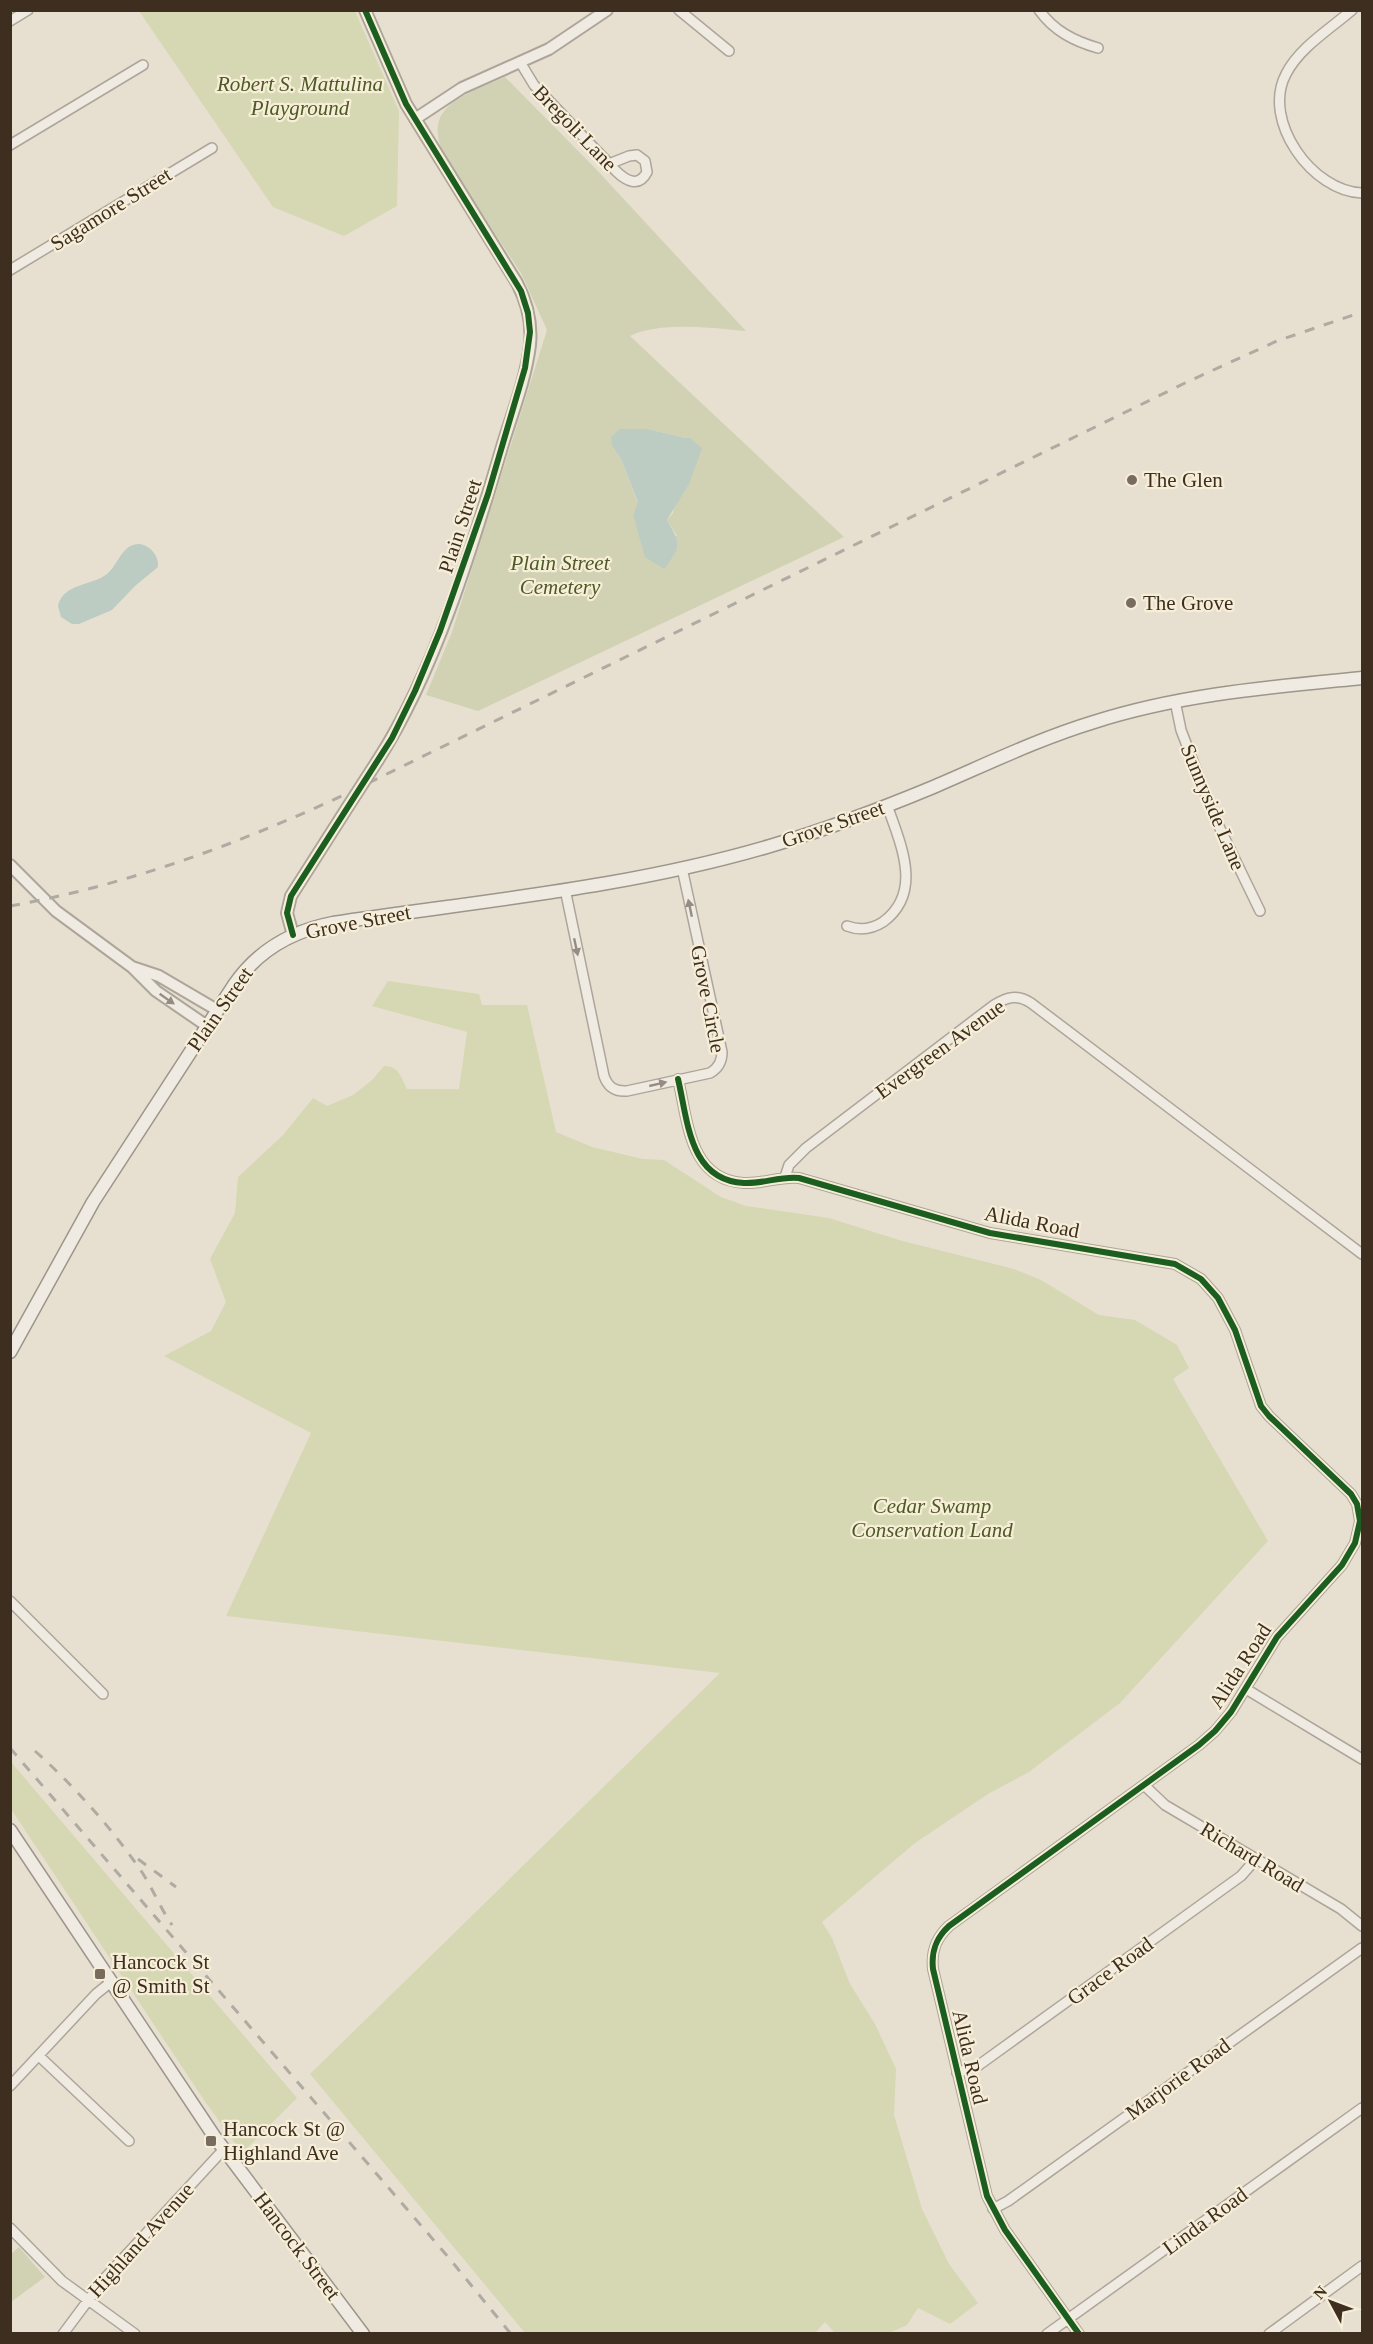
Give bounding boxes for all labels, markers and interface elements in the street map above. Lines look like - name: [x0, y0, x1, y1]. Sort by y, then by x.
- park label: Robert S. Mattulina Playground: [216, 72, 383, 120]
- street label: Bregoli Lane: [528, 80, 622, 176]
- street label: Sagamore Street: [46, 162, 176, 256]
- place label: The Glen: [1144, 468, 1223, 492]
- marker: The Glen: [1125, 473, 1139, 487]
- street label: Plain Street: [434, 476, 487, 576]
- park label: Plain Street Cemetery: [510, 551, 611, 599]
- place label: The Grove: [1143, 591, 1233, 615]
- marker: The Grove: [1124, 596, 1138, 610]
- street label: Sunnyside Lane: [1176, 740, 1250, 874]
- street label: Grove Street: [779, 795, 888, 853]
- one-way arrow: [685, 898, 695, 917]
- street label: Grove Street: [303, 900, 413, 944]
- one-way arrow: [572, 937, 581, 956]
- street label: Grove Circle: [686, 943, 730, 1055]
- street label: Plain Street: [182, 962, 258, 1056]
- one-way arrow: [159, 993, 175, 1005]
- street label: Evergreen Avenue: [871, 994, 1009, 1104]
- one-way arrow: [649, 1079, 668, 1088]
- street label: Alida Road: [982, 1201, 1082, 1243]
- park label: Cedar Swamp Conservation Land: [851, 1494, 1013, 1542]
- street label: Alida Road: [1204, 1619, 1277, 1713]
- street label: Richard Road: [1196, 1817, 1308, 1897]
- street label: Grace Road: [1063, 1932, 1158, 2010]
- place label: Hancock St @ Smith St: [112, 1950, 210, 1998]
- marker: Hancock St @ Smith St: [93, 1967, 107, 1981]
- street label: Alida Road: [947, 2007, 993, 2107]
- street label: Marjorie Road: [1121, 2033, 1235, 2125]
- place label: Hancock St @ Highland Ave: [223, 2117, 345, 2165]
- marker: Hancock St @ Highland Ave: [204, 2134, 218, 2148]
- street label: Highland Avenue: [83, 2178, 199, 2302]
- street label: Linda Road: [1158, 2182, 1252, 2260]
- street label: Hancock Street: [249, 2187, 345, 2305]
- north arrow: [1301, 2272, 1361, 2332]
- text: N: [1310, 2282, 1331, 2302]

